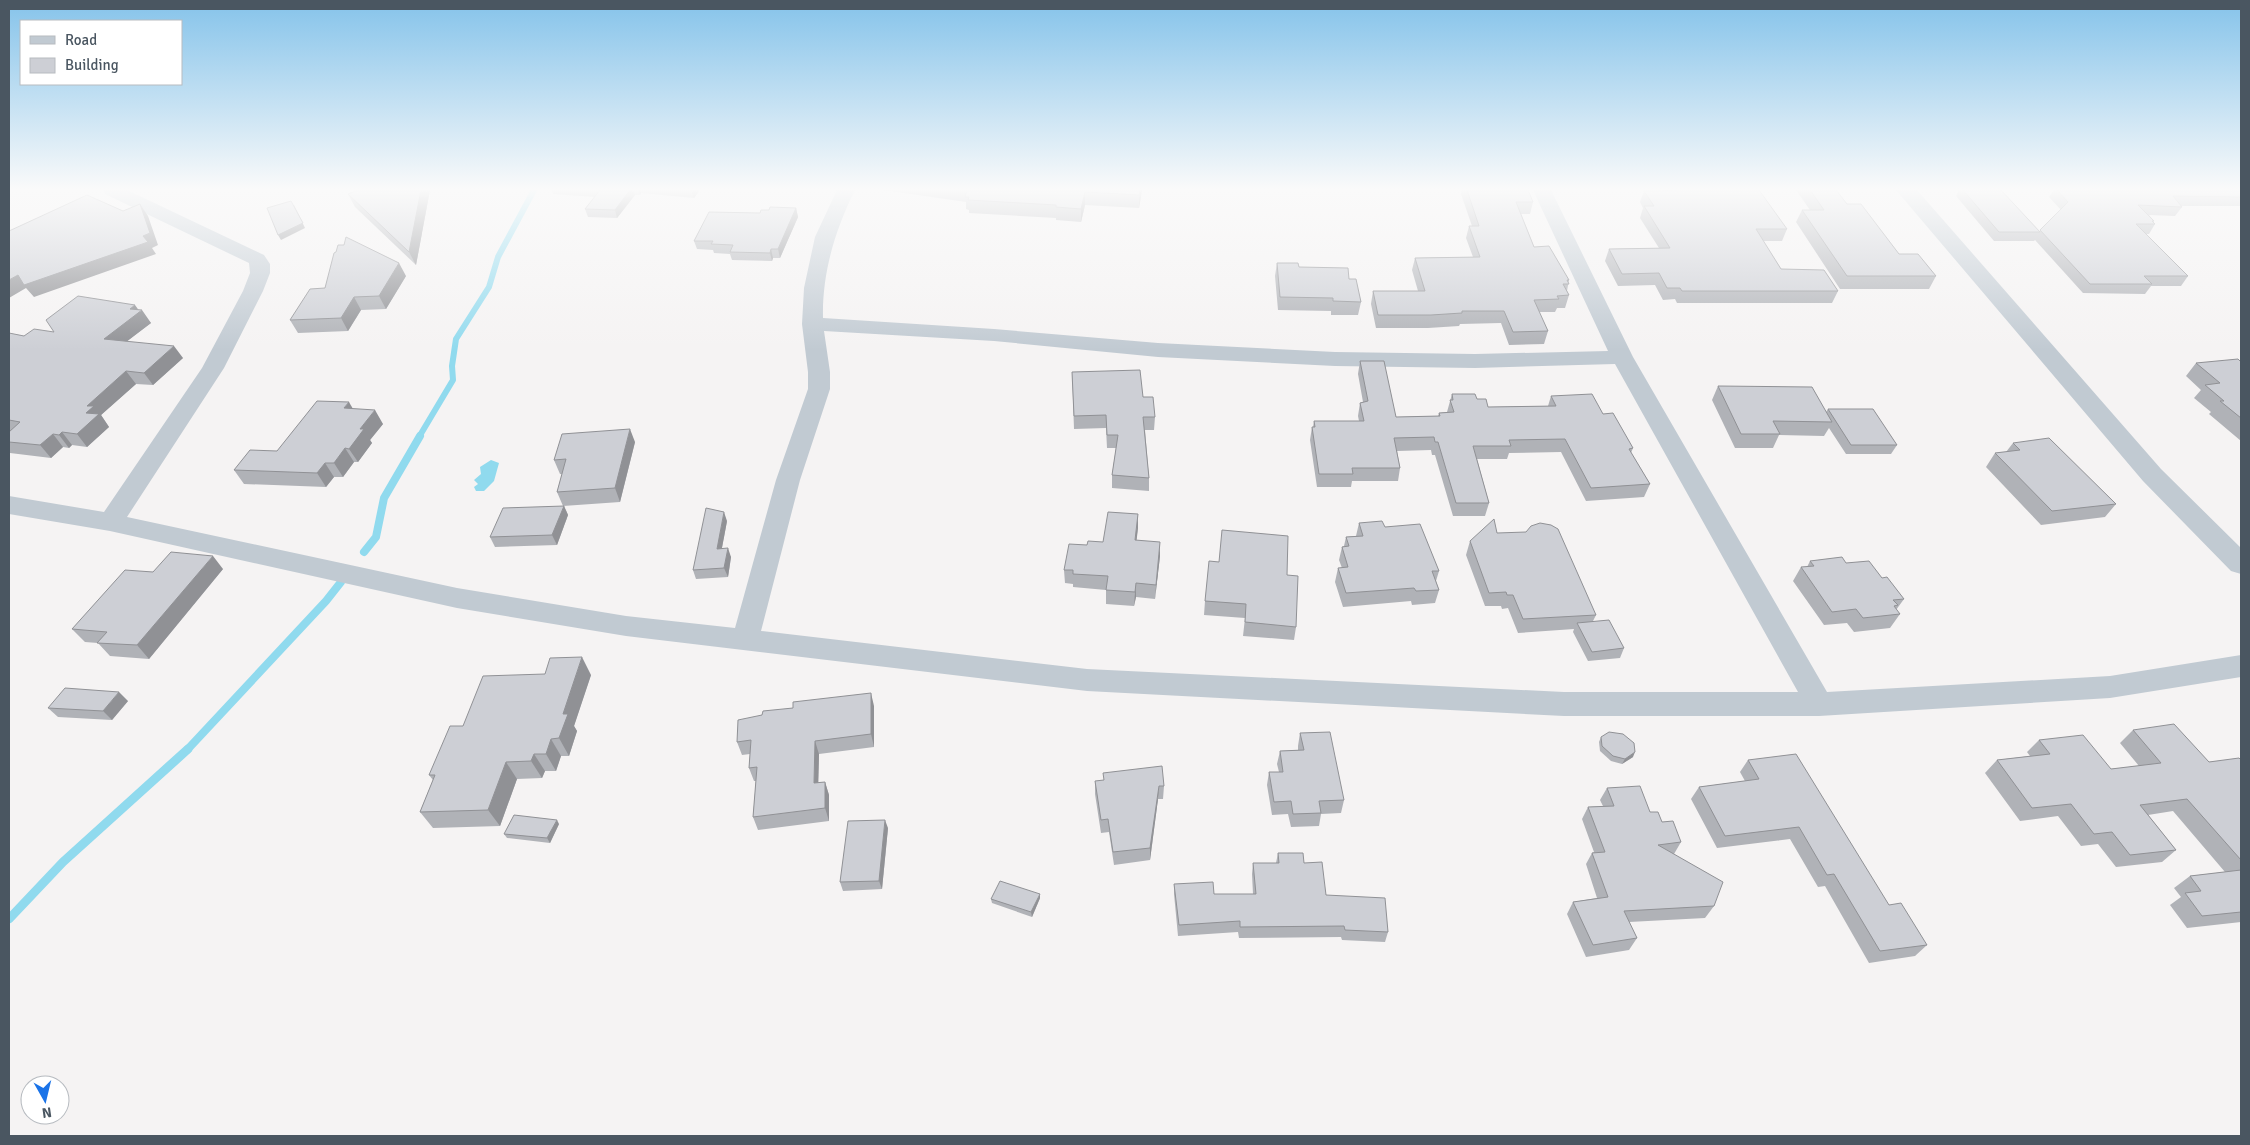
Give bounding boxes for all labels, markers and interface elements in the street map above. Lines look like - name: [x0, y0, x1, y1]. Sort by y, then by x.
- legend: [20, 20, 182, 85]
- text: Road: [65, 31, 97, 49]
- text: Building: [65, 56, 119, 74]
- north arrow: [20, 1075, 70, 1125]
- text: N: [41, 1103, 53, 1121]

